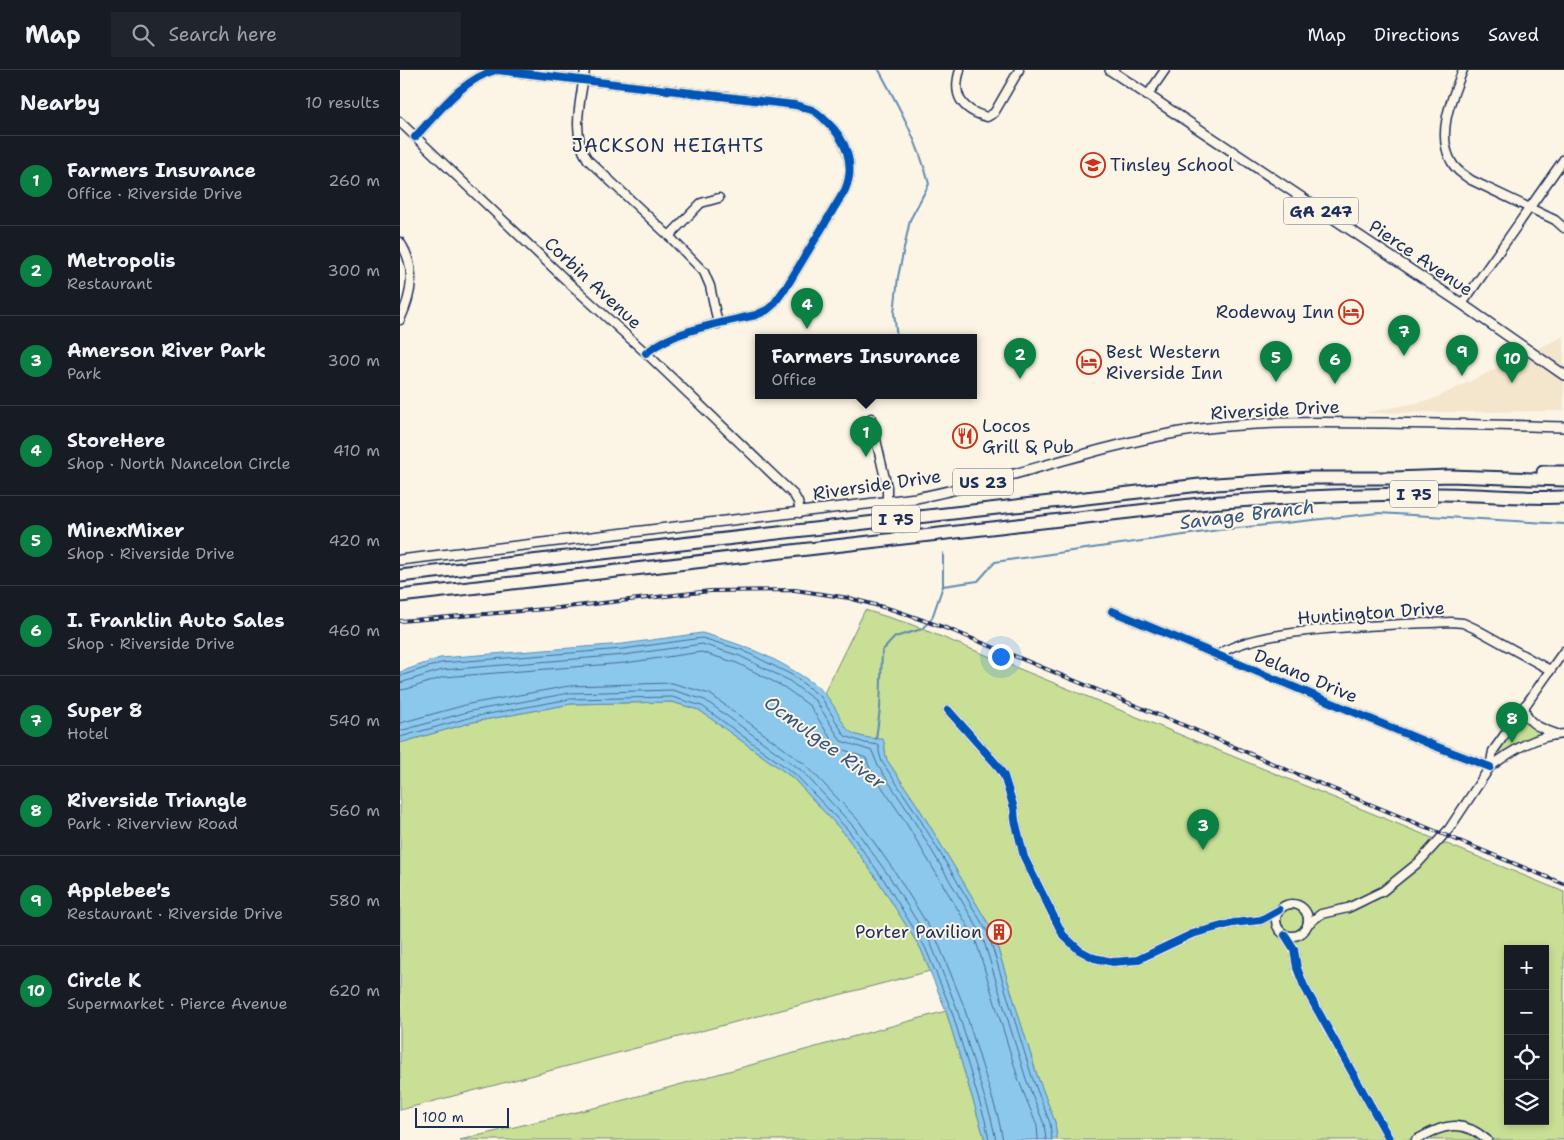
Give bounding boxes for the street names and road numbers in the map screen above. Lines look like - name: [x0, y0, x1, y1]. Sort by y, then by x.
- road number: GA 247: [1284, 198, 1358, 224]
- street label: Pierce Avenue: [1364, 214, 1478, 302]
- street label: Corbin Avenue: [539, 232, 647, 334]
- street label: Riverside Drive: [1210, 395, 1340, 425]
- street label: Riverside Drive: [811, 464, 943, 506]
- road number: US 23: [953, 468, 1013, 496]
- road number: I 75: [1390, 480, 1438, 508]
- road number: I 75: [872, 506, 920, 532]
- street label: Huntington Drive: [1296, 596, 1446, 630]
- street label: Delano Drive: [1251, 643, 1361, 709]

